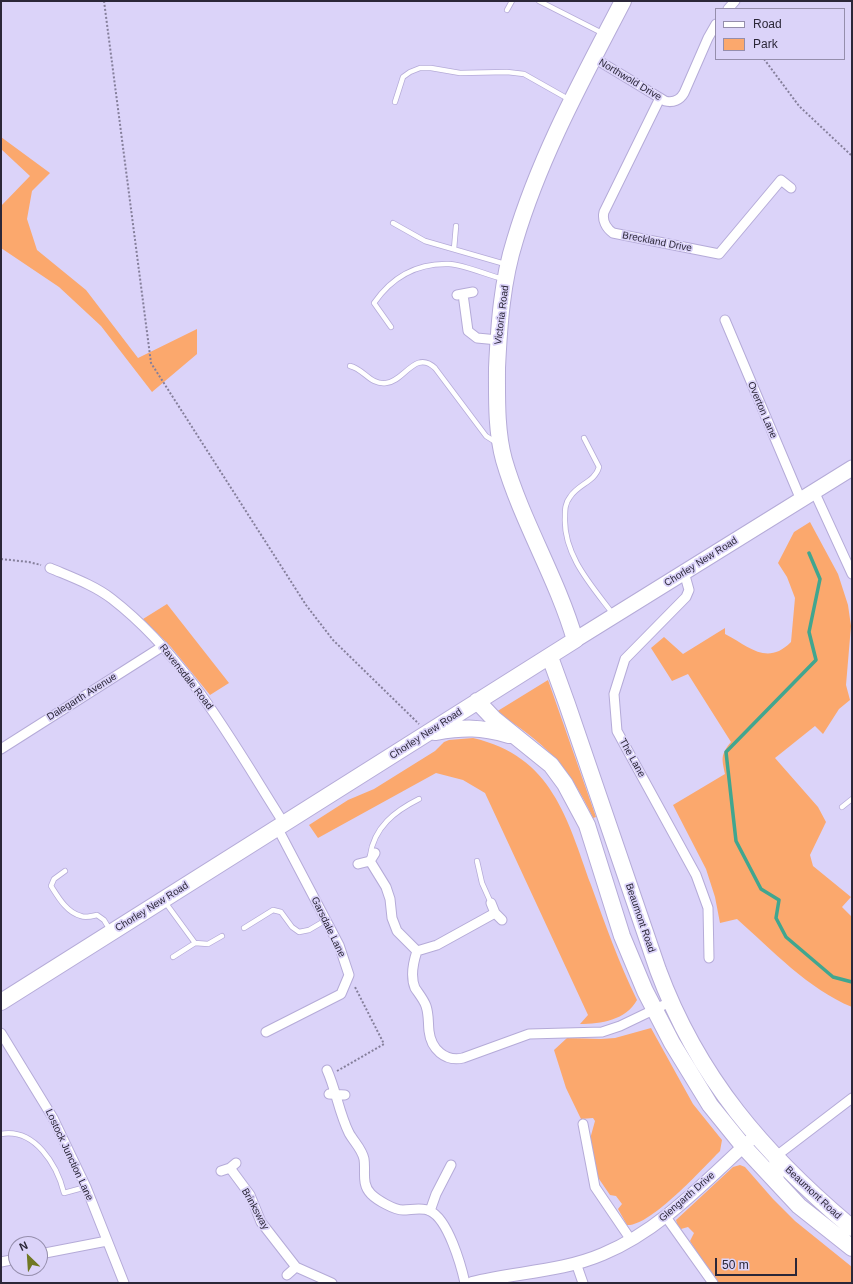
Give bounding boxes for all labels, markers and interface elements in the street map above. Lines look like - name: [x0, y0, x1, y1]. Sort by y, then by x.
- legend: [715, 8, 845, 60]
- text: Road: [753, 17, 782, 31]
- text: Park: [753, 37, 778, 51]
- street label: Northwold Drive: [596, 57, 664, 103]
- street label: Breckland Drive: [621, 229, 693, 255]
- street label: Victoria Road: [492, 285, 512, 345]
- street label: Overton Lane: [745, 380, 779, 440]
- street label: Chorley New Road: [662, 535, 740, 589]
- street label: Ravensdale Road: [157, 642, 215, 712]
- street label: Dalegarth Avenue: [45, 671, 119, 723]
- street label: Chorley New Road: [388, 706, 464, 762]
- street label: The Lane: [617, 737, 647, 779]
- street label: Chorley New Road: [113, 880, 191, 934]
- street label: Beaumont Road: [623, 882, 657, 954]
- street label: Garsdale Lane: [308, 895, 348, 959]
- street label: Lostock Junction Lane: [43, 1107, 95, 1203]
- street label: Beaumont Road: [782, 1164, 844, 1222]
- street label: Glengarth Drive: [657, 1170, 717, 1224]
- street label: Brinksway: [239, 1186, 271, 1232]
- north arrow: [8, 1236, 48, 1276]
- text: N: [17, 1239, 29, 1253]
- scale bar: [717, 1250, 799, 1276]
- text: 50 m: [722, 1258, 749, 1272]

